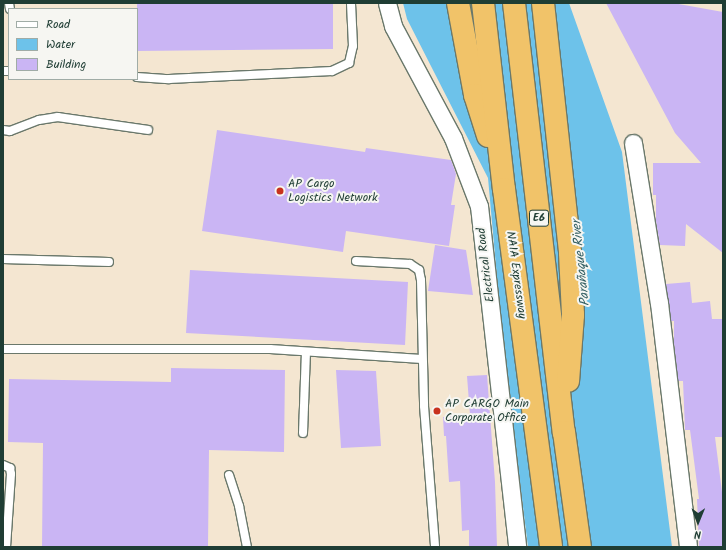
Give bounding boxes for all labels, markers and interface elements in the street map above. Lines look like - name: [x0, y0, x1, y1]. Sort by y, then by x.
- legend: [8, 8, 138, 80]
- text: Road: [46, 15, 70, 34]
- text: Water: [46, 35, 75, 54]
- text: Building: [46, 55, 86, 74]
- place label: AP Cargo Logistics Network: [288, 177, 378, 205]
- marker: AP Cargo Logistics Network: [275, 186, 285, 196]
- road number: E6: [528, 209, 550, 227]
- water label: Parañaque River: [570, 219, 594, 307]
- street label: Electrical Road: [474, 227, 498, 303]
- street label: NAIA Expressway: [503, 230, 529, 320]
- place label: AP CARGO Main Corporate Office: [445, 397, 529, 425]
- marker: AP CARGO Main Corporate Office: [432, 406, 442, 416]
- north arrow: [678, 502, 718, 542]
- text: N: [694, 525, 701, 543]

